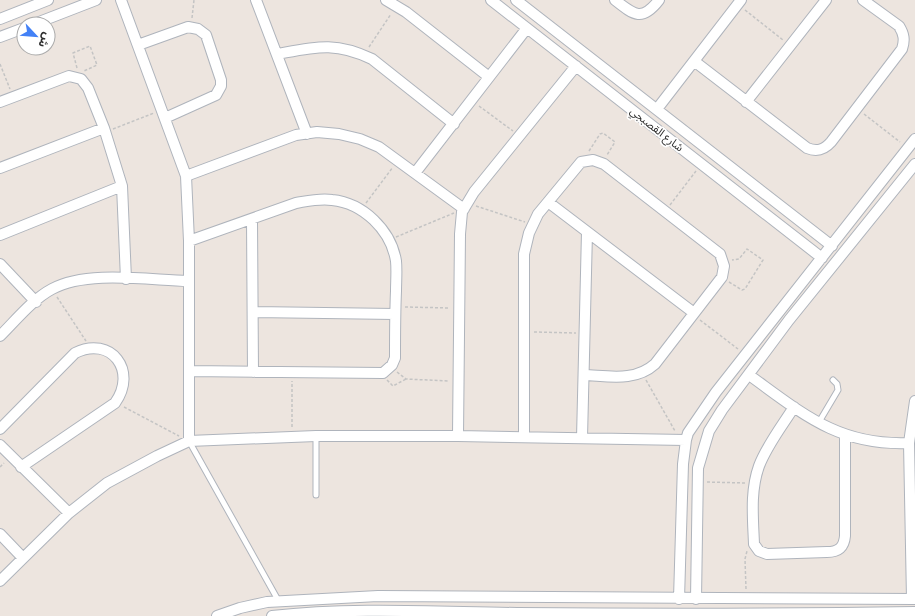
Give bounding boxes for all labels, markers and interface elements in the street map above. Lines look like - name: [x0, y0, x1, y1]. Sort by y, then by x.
- north arrow: [16, 16, 56, 56]
- text: ش: [35, 31, 55, 50]
- street label: شارع القصبجي: [626, 104, 687, 157]

